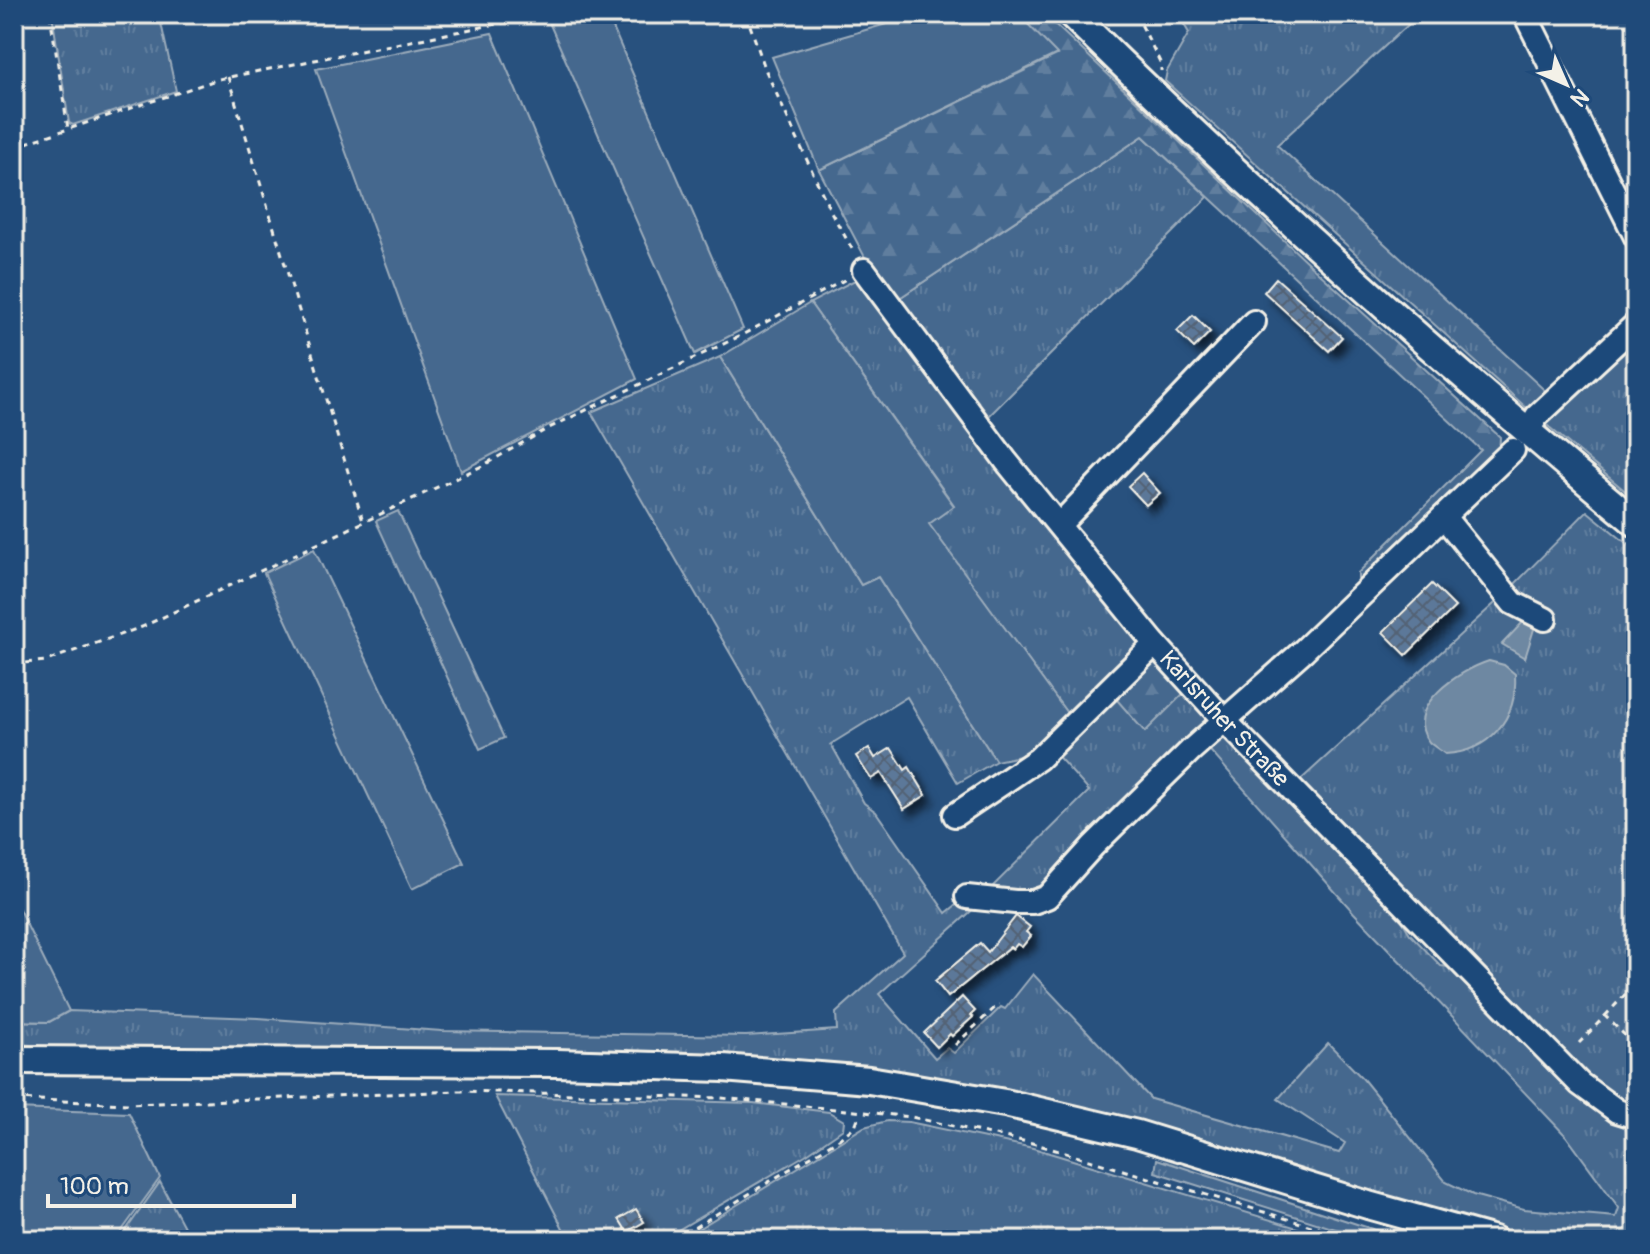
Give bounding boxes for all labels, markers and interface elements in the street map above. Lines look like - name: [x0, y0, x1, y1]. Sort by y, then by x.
- north arrow: [1526, 44, 1606, 124]
- text: N: [1564, 82, 1595, 113]
- street label: Karlsruher Straße: [1153, 644, 1296, 793]
- scale bar: [48, 1158, 294, 1208]
- text: 100 m: [60, 1172, 129, 1201]

